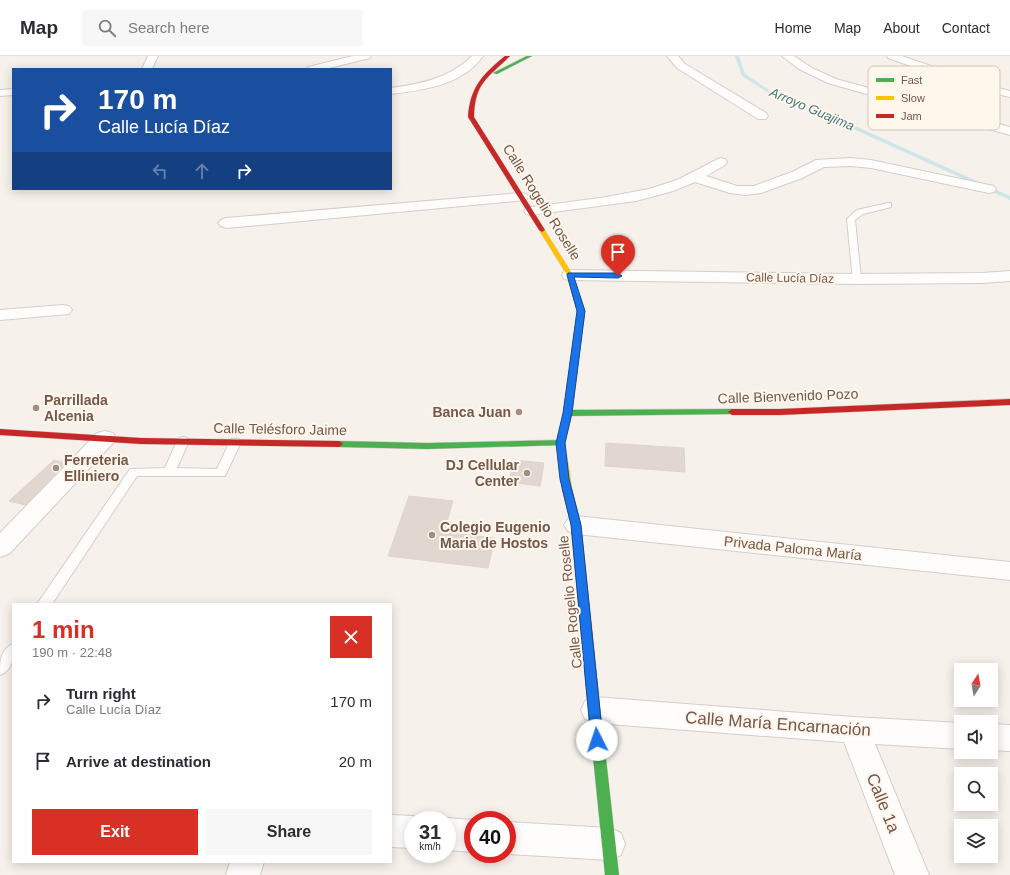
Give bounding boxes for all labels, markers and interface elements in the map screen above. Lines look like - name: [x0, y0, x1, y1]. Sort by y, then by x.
- search box: [82, 10, 362, 46]
- text: Map: [20, 17, 58, 38]
- icon: search: [96, 17, 118, 39]
- text: Search here: [128, 19, 210, 36]
- text: Home: [775, 20, 812, 36]
- text: Map: [834, 20, 861, 36]
- text: About: [883, 20, 920, 36]
- text: Contact: [942, 20, 990, 36]
- legend: [868, 66, 1000, 130]
- text: Fast: [901, 74, 922, 86]
- icon: right: [32, 84, 84, 136]
- text: 170 m: [98, 84, 177, 115]
- water label: Arroyo Guajima: [767, 84, 856, 134]
- text: Slow: [901, 92, 925, 104]
- text: Jam: [901, 110, 922, 122]
- text: Calle Lucía Díaz: [98, 117, 230, 137]
- street label: Calle Rogelio Roselle: [500, 141, 584, 263]
- icon: left: [149, 160, 171, 182]
- icon: ahead: [191, 160, 213, 182]
- icon: right: [233, 160, 255, 182]
- pin: [601, 235, 635, 276]
- icon: arrive: [607, 241, 629, 263]
- street label: Calle Lucía Díaz: [746, 270, 834, 286]
- street label: Calle Bienvenido Pozo: [717, 386, 859, 406]
- place label: Parrillada Alcenia: [44, 392, 108, 424]
- marker: Parrillada Alcenia: [31, 403, 41, 413]
- place label: Banca Juan: [432, 404, 511, 420]
- marker: Banca Juan: [514, 407, 524, 417]
- street label: Calle Telésforo Jaime: [213, 420, 347, 438]
- place label: Ferreteria Elliniero: [64, 452, 129, 484]
- place label: DJ Cellular Center: [446, 457, 520, 489]
- marker: Ferreteria Elliniero: [51, 463, 61, 473]
- marker: DJ Cellular Center: [522, 468, 532, 478]
- place label: Colegio Eugenio Maria de Hostos: [440, 519, 550, 551]
- marker: Colegio Eugenio Maria de Hostos: [427, 530, 437, 540]
- street label: Privada Paloma María: [723, 533, 863, 563]
- street label: Calle Rogelio Roselle: [555, 534, 585, 669]
- text: 1 min: [32, 616, 95, 643]
- button: close: [330, 616, 372, 658]
- text: 190 m · 22:48: [32, 645, 112, 660]
- north arrow: [954, 663, 998, 707]
- map controls: [954, 663, 998, 863]
- text: Turn right: [66, 685, 136, 702]
- icon: right: [32, 690, 54, 712]
- text: 170 m: [330, 693, 372, 710]
- text: Calle Lucía Díaz: [66, 702, 161, 717]
- street label: Calle María Encarnación: [684, 708, 872, 740]
- button: sound: [954, 715, 998, 759]
- position arrow: [576, 719, 618, 761]
- icon: arrive: [32, 750, 54, 772]
- text: Arrive at destination: [66, 753, 211, 770]
- text: 20 m: [339, 753, 372, 770]
- button: search: [954, 767, 998, 811]
- street label: Calle 1a: [863, 771, 904, 836]
- button: Exit: [32, 809, 198, 855]
- button: Share: [206, 809, 372, 855]
- speed limit sign: 40: [464, 811, 516, 863]
- button: layers: [954, 819, 998, 863]
- text: 31: [419, 821, 441, 843]
- text: km/h: [419, 841, 441, 852]

